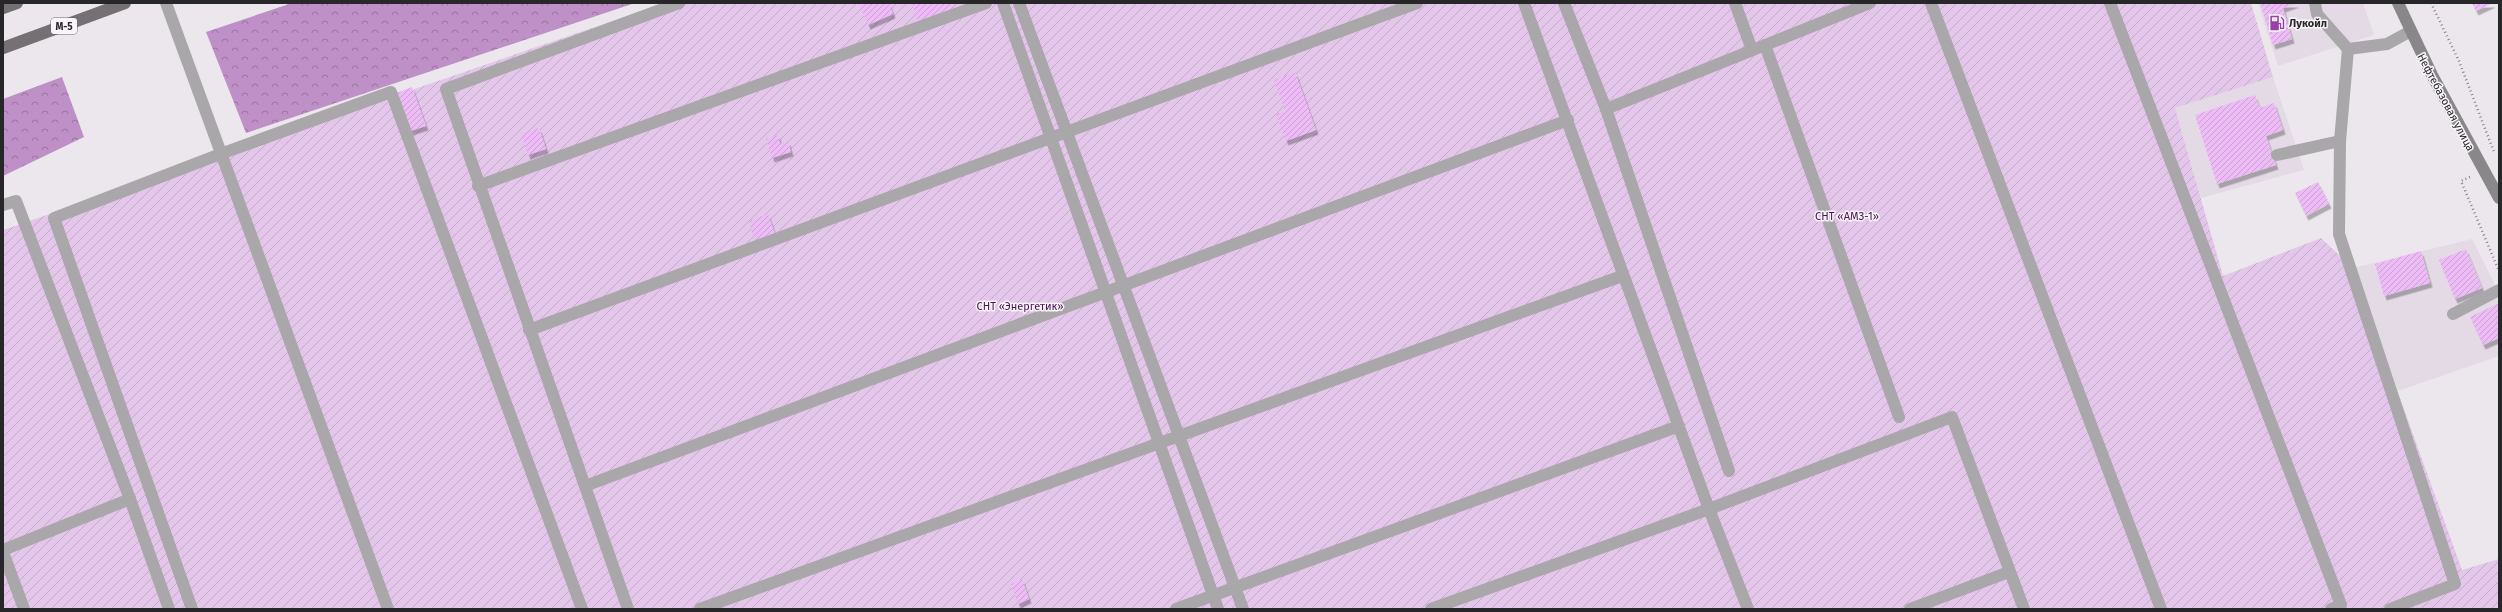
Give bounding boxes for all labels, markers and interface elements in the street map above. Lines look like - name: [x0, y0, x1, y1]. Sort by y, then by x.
- fuel station icon: Лукойл: [2268, 14, 2286, 32]
- place label: Лукойл: [2289, 17, 2327, 30]
- road number: М-5: [51, 18, 77, 34]
- street label: Нефтебазовая улица: [2414, 51, 2477, 153]
- park label: СНТ «АМЗ-1»: [1815, 210, 1879, 223]
- park label: СНТ «Энергетик»: [977, 300, 1063, 313]

